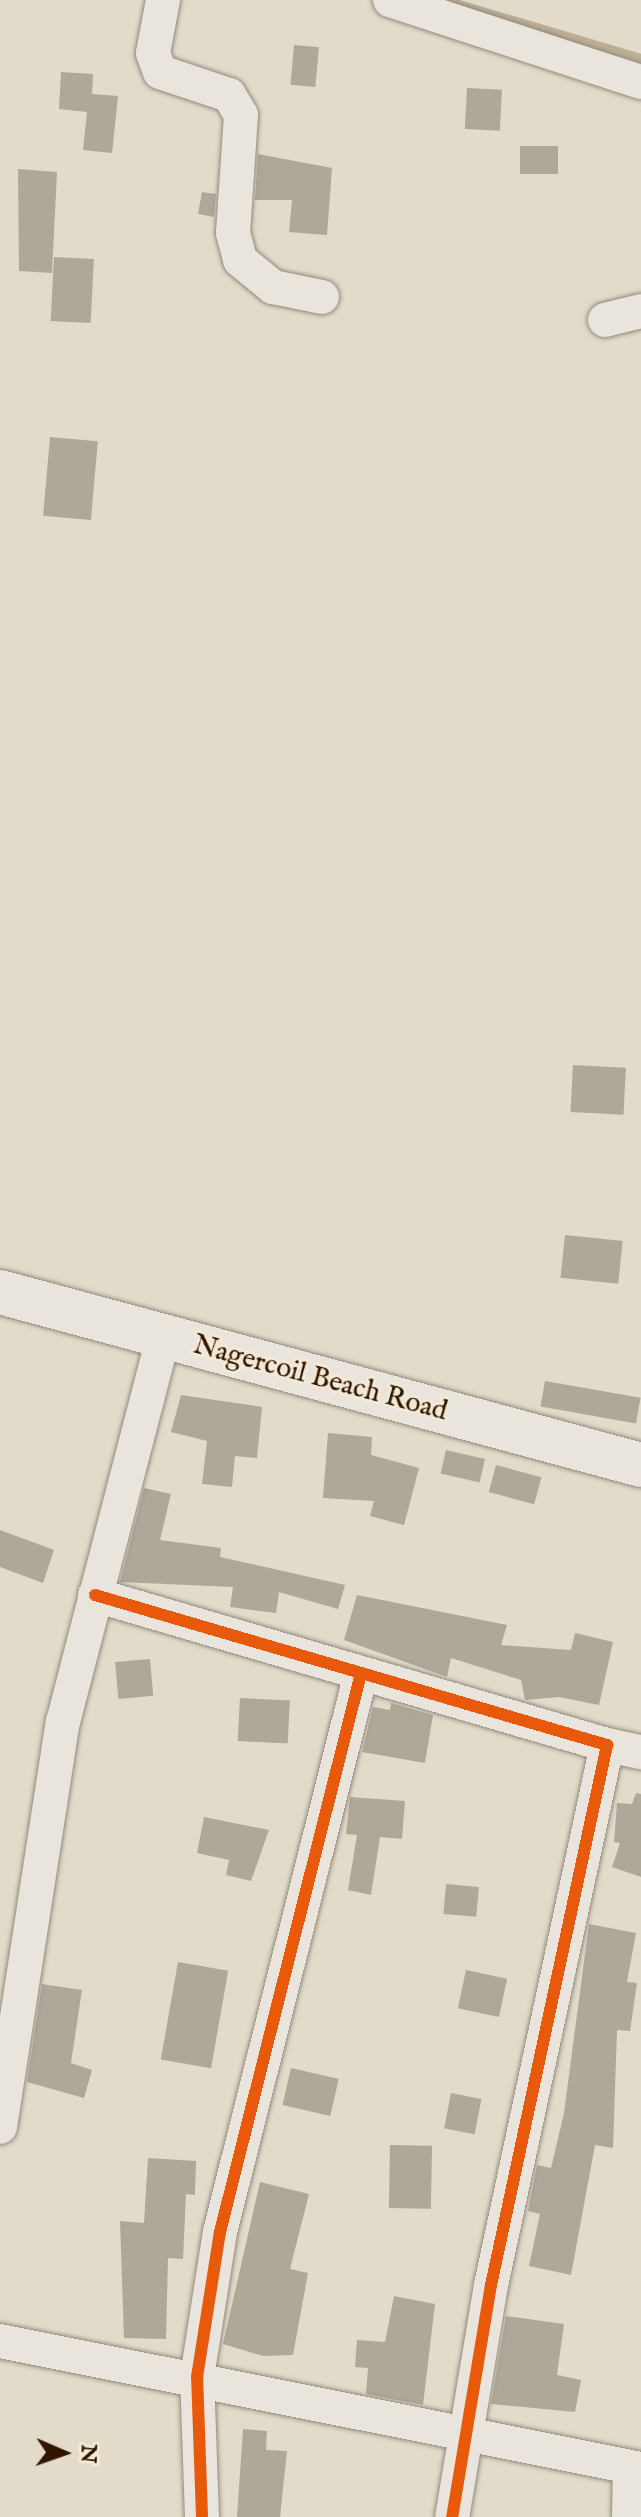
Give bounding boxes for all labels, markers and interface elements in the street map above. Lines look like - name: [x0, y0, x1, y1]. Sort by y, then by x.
- street label: Nagercoil Beach Road: [189, 1329, 451, 1429]
- north arrow: [24, 2413, 104, 2493]
- text: N: [74, 2444, 102, 2464]

